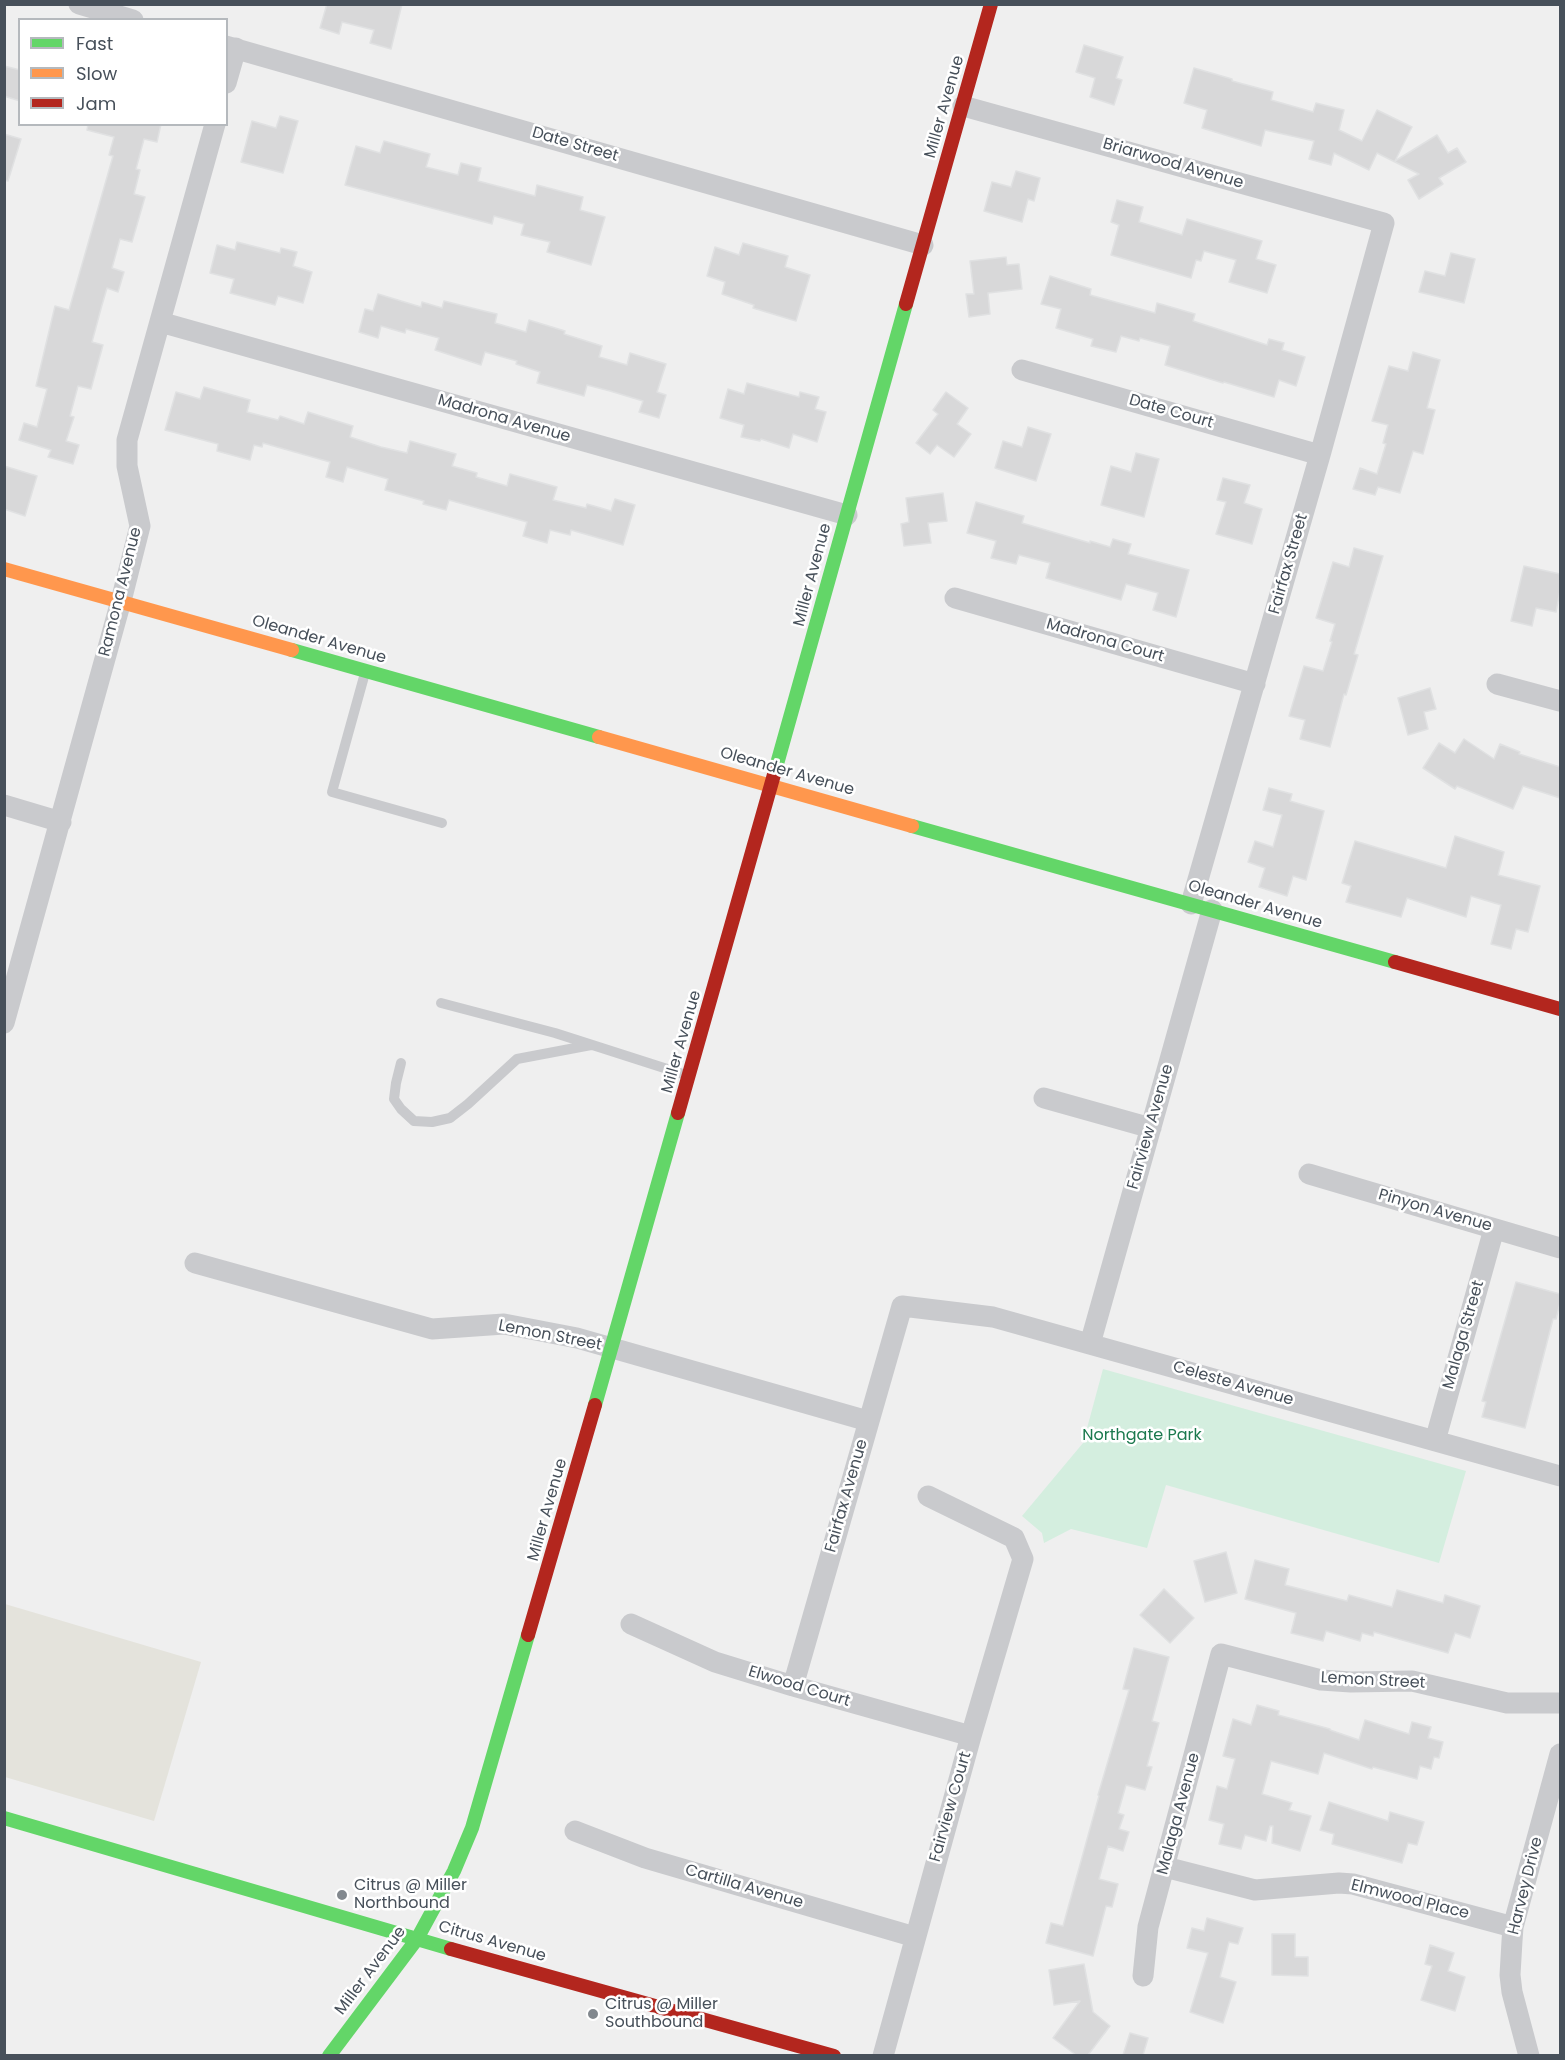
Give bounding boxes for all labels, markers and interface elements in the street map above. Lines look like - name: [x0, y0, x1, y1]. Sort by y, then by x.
- legend: [18, 18, 228, 126]
- text: Fast: [76, 31, 113, 56]
- street label: Miller Avenue: [921, 53, 969, 161]
- text: Slow: [76, 61, 117, 86]
- text: Jam: [76, 91, 116, 116]
- street label: Date Street: [530, 124, 620, 166]
- street label: Briarwood Avenue: [1101, 135, 1245, 193]
- street label: Madrona Avenue: [435, 391, 573, 447]
- street label: Date Court: [1127, 391, 1215, 433]
- street label: Fairfax Street: [1265, 512, 1313, 616]
- street label: Miller Avenue: [790, 521, 836, 629]
- street label: Ramona Avenue: [96, 525, 146, 659]
- street label: Oleander Avenue: [250, 612, 388, 668]
- street label: Madrona Court: [1044, 615, 1166, 667]
- street label: Oleander Avenue: [718, 744, 856, 800]
- street label: Oleander Avenue: [1186, 877, 1324, 933]
- street label: Miller Avenue: [658, 988, 706, 1096]
- street label: Fairview Avenue: [1124, 1062, 1178, 1192]
- street label: Pinyon Avenue: [1376, 1186, 1494, 1236]
- street label: Malaga Street: [1439, 1278, 1489, 1392]
- street label: Lemon Street: [497, 1317, 603, 1355]
- street label: Celeste Avenue: [1170, 1358, 1296, 1410]
- park label: Northgate Park: [1082, 1426, 1202, 1446]
- street label: Fairfax Avenue: [822, 1437, 872, 1555]
- street label: Miller Avenue: [524, 1456, 572, 1564]
- street label: Elwood Court: [746, 1662, 852, 1712]
- street label: Lemon Street: [1320, 1669, 1426, 1693]
- street label: Fairview Court: [926, 1750, 976, 1864]
- street label: Malaga Avenue: [1154, 1751, 1204, 1877]
- street label: Harvey Drive: [1505, 1835, 1547, 1937]
- street label: Cartilla Avenue: [683, 1861, 805, 1913]
- place label: Citrus @ Miller Northbound: [354, 1876, 467, 1914]
- street label: Elmwood Place: [1349, 1876, 1471, 1924]
- marker: Citrus @ Miller Northbound: [335, 1888, 349, 1902]
- street label: Citrus Avenue: [436, 1917, 548, 1967]
- street label: Miller Avenue: [331, 1923, 411, 2019]
- place label: Citrus @ Miller Southbound: [605, 1995, 718, 2033]
- marker: Citrus @ Miller Southbound: [586, 2007, 600, 2021]

